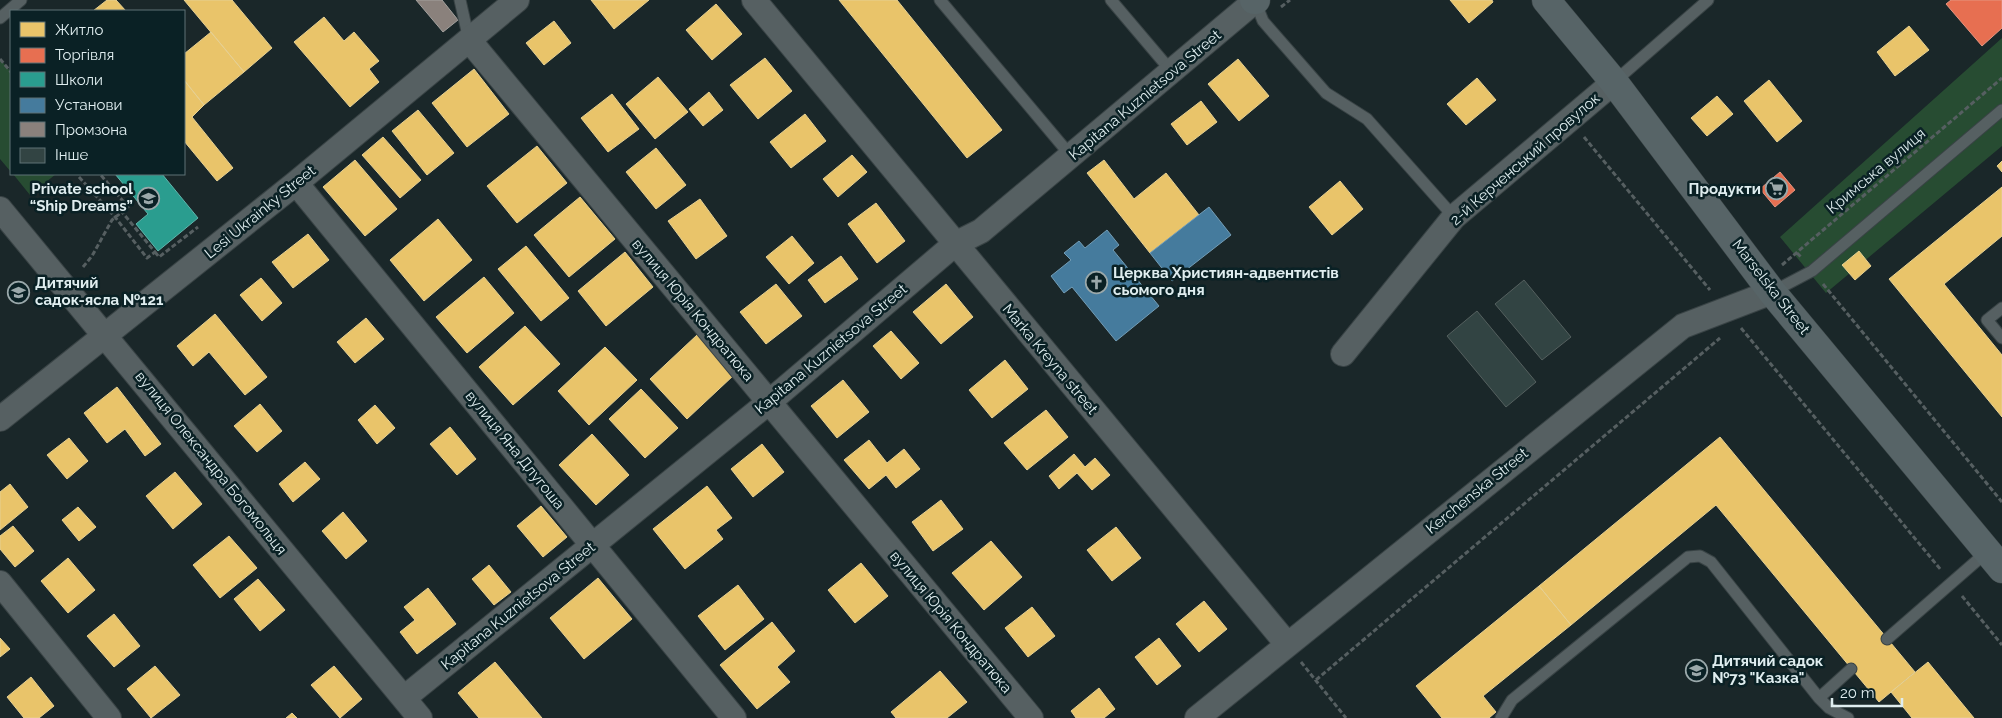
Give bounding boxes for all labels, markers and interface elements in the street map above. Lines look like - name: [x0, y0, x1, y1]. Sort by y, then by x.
- legend: [10, 10, 185, 175]
- text: Житло: [55, 21, 103, 39]
- street label: Kapitana Kuznietsova Street: [1065, 26, 1225, 164]
- text: Торгівля: [55, 46, 114, 64]
- text: Школи: [55, 71, 103, 89]
- street label: 2-й Керченський провулок: [1446, 89, 1604, 229]
- text: Установи: [55, 96, 122, 114]
- text: Промзона: [55, 121, 127, 139]
- street label: Кримська вулиця: [1823, 124, 1929, 218]
- text: Інше: [55, 146, 88, 164]
- street label: Lesi Ukrainky Street: [201, 162, 319, 262]
- supermarket icon: Продукти: [1765, 177, 1789, 201]
- place label: Private school “Ship Dreams”: [30, 180, 133, 215]
- place label: Продукти: [1689, 180, 1761, 198]
- school or university icon: Private school “Ship Dreams”: [137, 186, 161, 210]
- street label: вулиця Юрія Кондратюка: [628, 235, 758, 385]
- street label: Marselska Street: [1728, 236, 1814, 338]
- place label: Церква Християн-адвентистів сьомого дня: [1113, 264, 1339, 299]
- church icon: Церква Християн-адвентистів сьомого дня: [1085, 270, 1109, 294]
- place label: Дитячий садок-ясла №121: [35, 274, 164, 309]
- school or university icon: Дитячий садок-ясла №121: [7, 280, 31, 304]
- street label: Kapitana Kuznietsova Street: [751, 280, 911, 418]
- street label: Marka Kreyna street: [999, 300, 1101, 418]
- street label: вулиця Олександра Богомольця: [131, 368, 291, 558]
- street label: вулиця Яна Длугоша: [462, 387, 568, 513]
- street label: Kerchenska Street: [1422, 444, 1532, 538]
- street label: Kapitana Kuznietsova Street: [437, 538, 599, 674]
- street label: вулиця Юрія Кондратюка: [886, 547, 1016, 697]
- place label: Дитячий садок №73 "Казка": [1712, 652, 1824, 687]
- school or university icon: Дитячий садок №73 "Казка": [1684, 658, 1708, 682]
- scale bar: [1832, 676, 1902, 708]
- text: 20 m: [1840, 684, 1875, 702]

